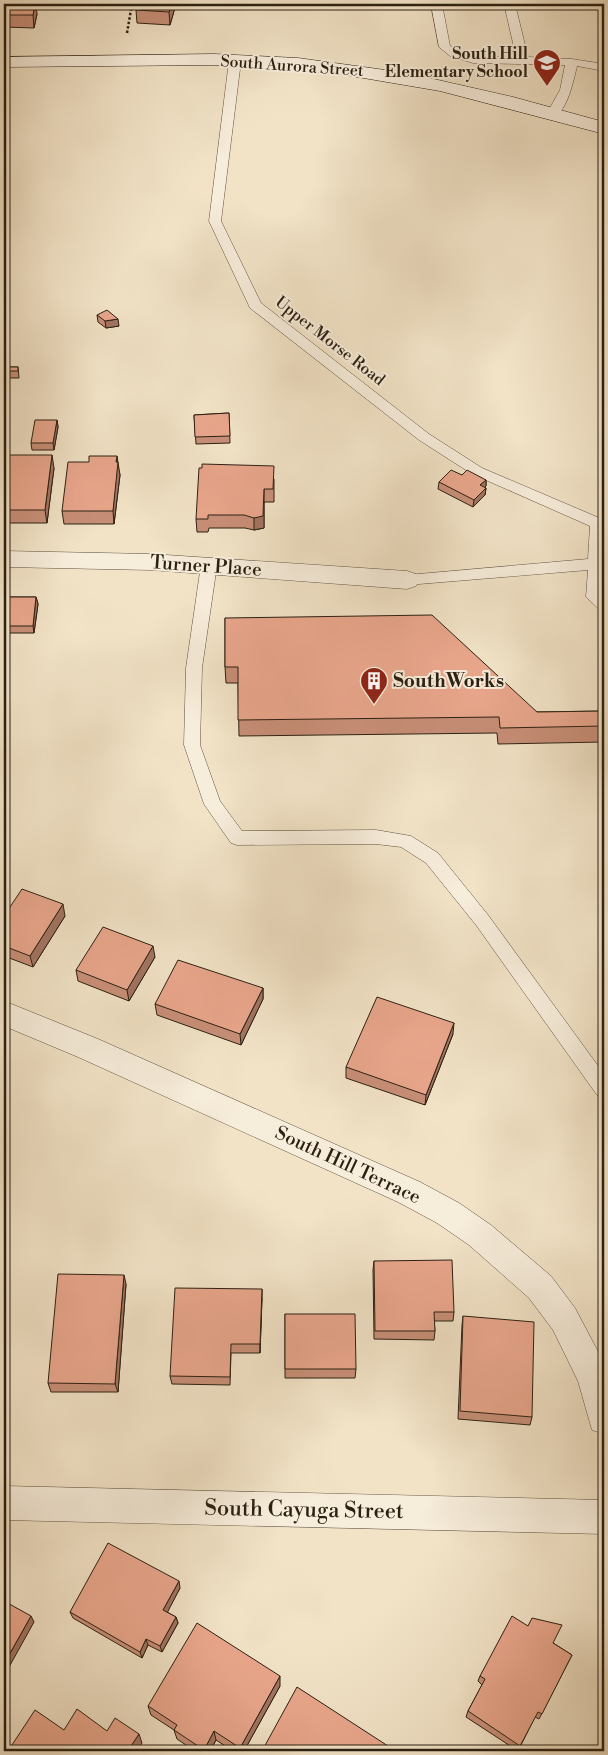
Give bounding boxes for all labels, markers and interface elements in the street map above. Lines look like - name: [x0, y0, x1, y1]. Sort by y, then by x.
- place label: South Hill Elementary School: [385, 44, 529, 82]
- school or university icon: South Hill Elementary School: [532, 48, 562, 87]
- street label: South Aurora Street: [220, 51, 365, 81]
- street label: Upper Morse Road: [271, 292, 389, 390]
- street label: Turner Place: [149, 550, 263, 582]
- building icon: SouthWorks: [359, 666, 389, 705]
- place label: SouthWorks: [393, 669, 504, 693]
- street label: South Hill Terrace: [271, 1121, 425, 1209]
- street label: South Cayuga Street: [204, 1495, 404, 1525]

